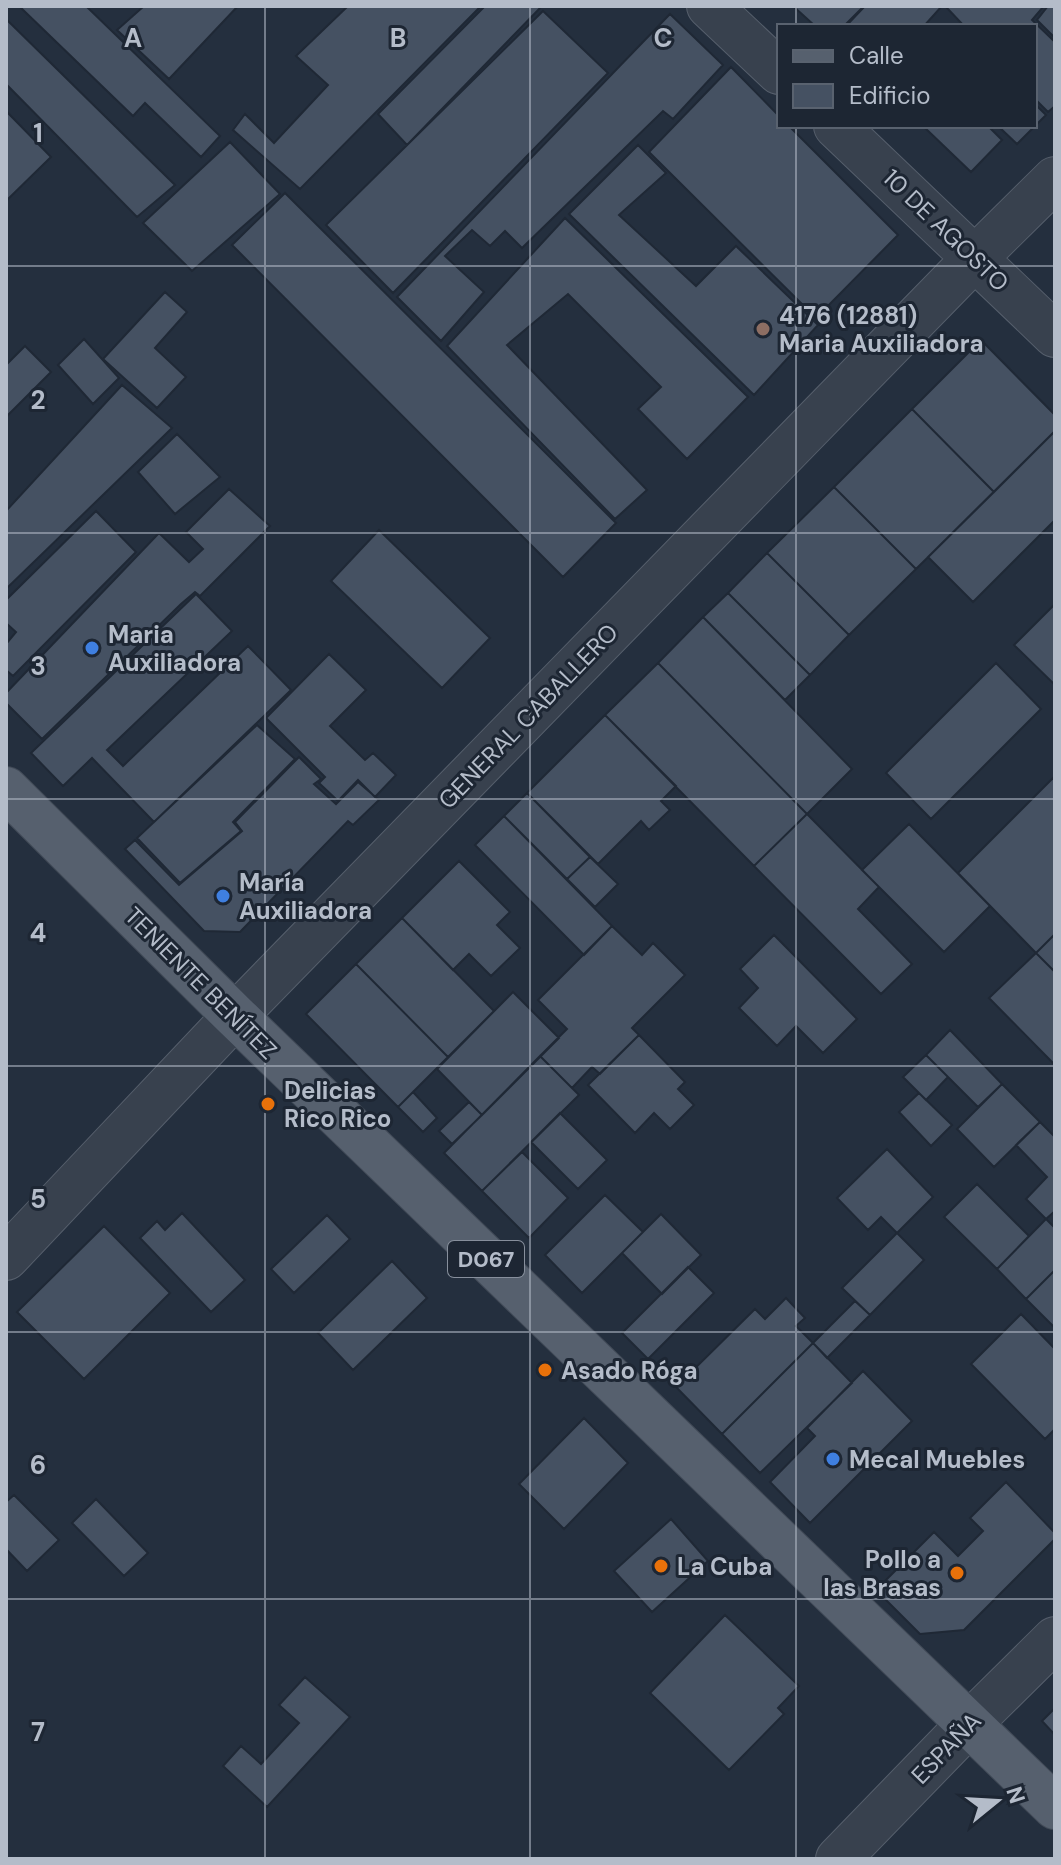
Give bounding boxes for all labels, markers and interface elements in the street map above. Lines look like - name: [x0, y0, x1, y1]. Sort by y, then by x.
- text: A: [124, 21, 142, 55]
- text: B: [390, 21, 406, 55]
- text: C: [653, 21, 673, 55]
- legend: [777, 24, 1037, 128]
- text: Calle: [849, 40, 904, 71]
- text: Edificio: [849, 80, 931, 111]
- text: 1: [33, 116, 43, 150]
- street label: 10 DE AGOSTO: [877, 162, 1015, 298]
- place label: 4176 (12881) Maria Auxiliadora: [779, 300, 984, 359]
- marker: 4176 (12881) Maria Auxiliadora: [754, 320, 772, 338]
- text: 2: [30, 383, 46, 417]
- street label: GENERAL CABALLERO: [432, 617, 624, 815]
- place label: Maria Auxiliadora: [108, 619, 241, 678]
- marker: Maria Auxiliadora: [83, 639, 101, 657]
- text: 3: [30, 649, 46, 683]
- place label: María Auxiliadora: [239, 867, 372, 926]
- marker: María Auxiliadora: [214, 887, 232, 905]
- street label: TENIENTE BENÍTEZ: [118, 900, 284, 1066]
- text: 4: [30, 916, 46, 950]
- place label: Delicias Rico Rico: [284, 1075, 392, 1134]
- marker: Delicias Rico Rico: [259, 1095, 277, 1113]
- text: 5: [30, 1182, 46, 1216]
- road number: D067: [448, 1241, 524, 1277]
- place label: Asado Róga: [561, 1355, 698, 1386]
- marker: Asado Róga: [536, 1361, 554, 1379]
- place label: Mecal Muebles: [849, 1444, 1025, 1475]
- text: 6: [30, 1448, 46, 1482]
- marker: Mecal Muebles: [824, 1450, 842, 1468]
- place label: Pollo a las Brasas: [823, 1544, 941, 1603]
- place label: La Cuba: [677, 1551, 772, 1582]
- marker: La Cuba: [652, 1557, 670, 1575]
- marker: Pollo a las Brasas: [948, 1564, 966, 1582]
- street label: ESPAÑA: [904, 1706, 988, 1790]
- text: 7: [31, 1715, 45, 1749]
- north arrow: [957, 1761, 1037, 1841]
- text: N: [999, 1783, 1032, 1807]

